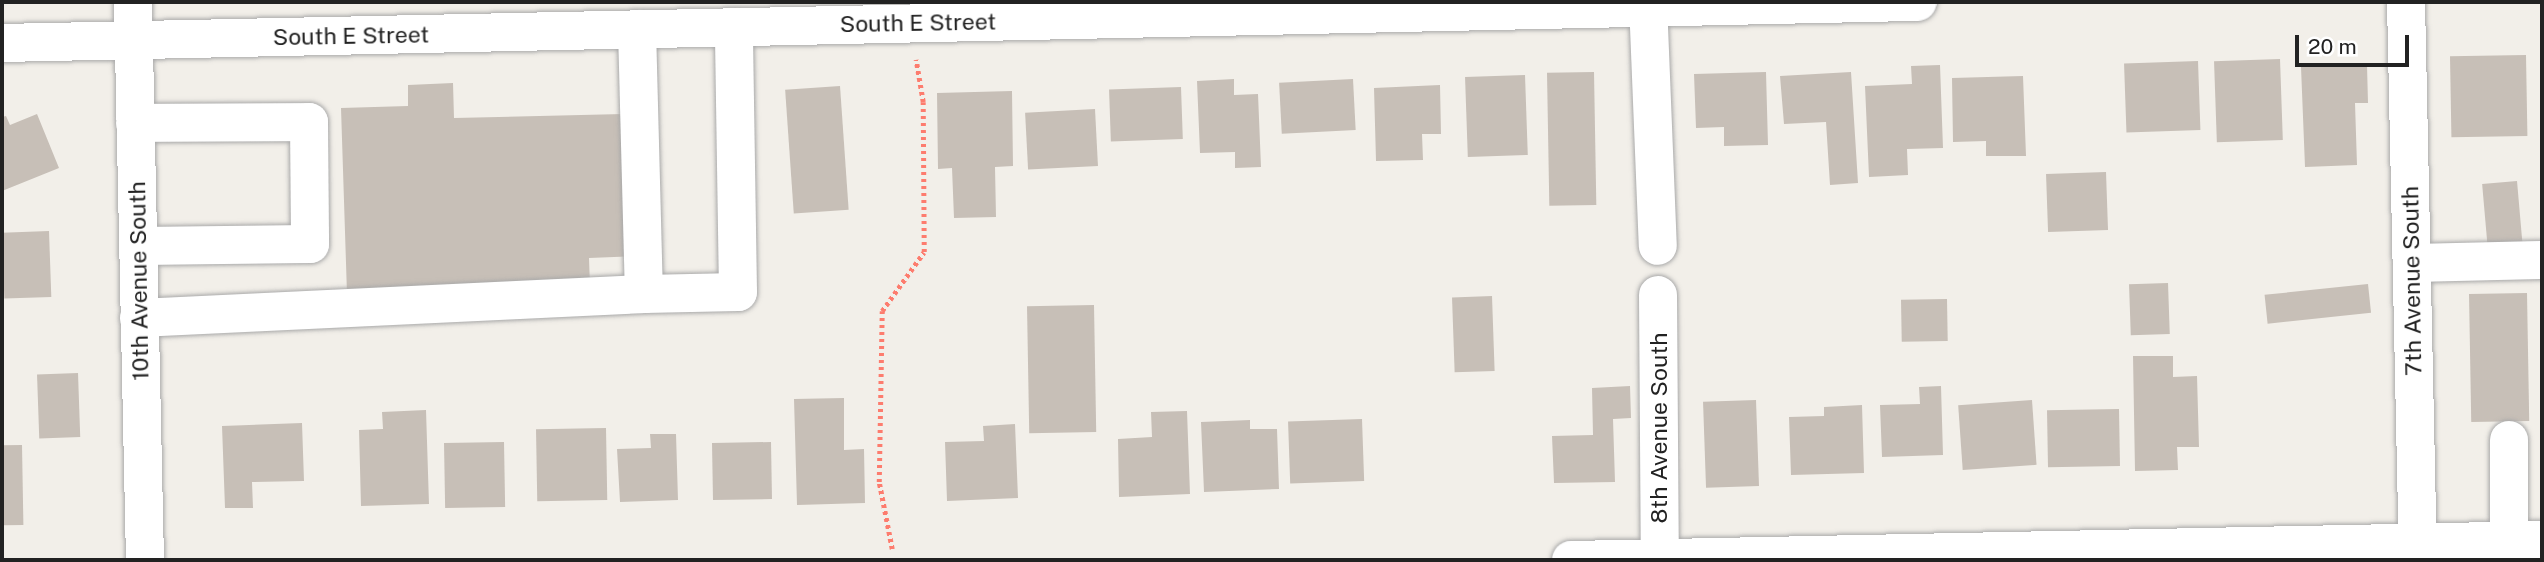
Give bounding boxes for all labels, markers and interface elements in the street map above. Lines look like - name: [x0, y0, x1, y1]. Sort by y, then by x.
- street label: South E Street: [839, 8, 997, 38]
- street label: South E Street: [272, 21, 430, 51]
- scale bar: [2299, 21, 2413, 65]
- text: 20 m: [2308, 34, 2357, 59]
- street label: 10th Avenue South: [123, 181, 155, 381]
- street label: 7th Avenue South: [2397, 186, 2427, 376]
- street label: 8th Avenue South: [1645, 332, 1673, 524]

